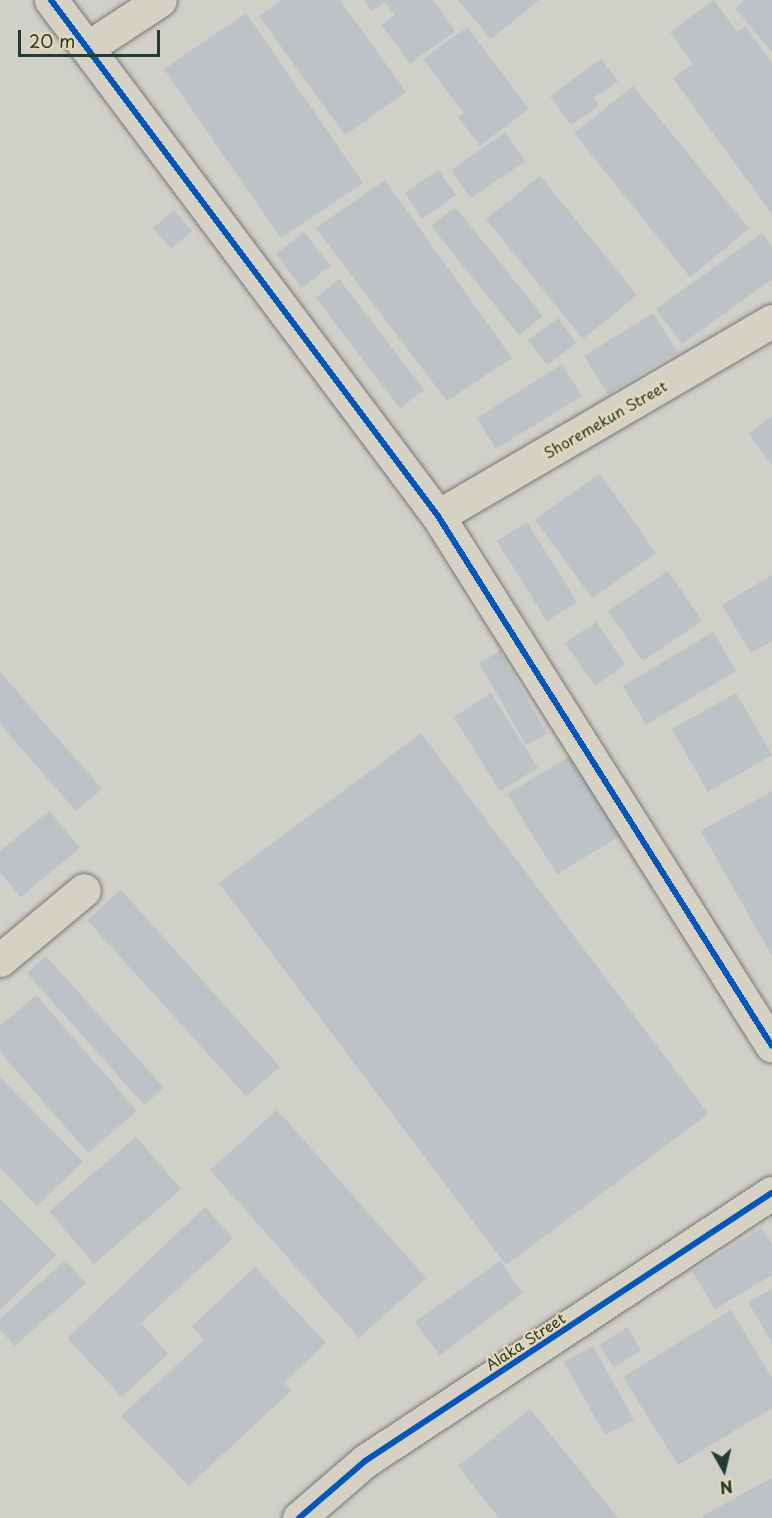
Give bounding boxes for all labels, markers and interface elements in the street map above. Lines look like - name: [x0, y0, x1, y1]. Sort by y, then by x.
- scale bar: [21, 18, 164, 56]
- text: 20 m: [29, 27, 75, 54]
- street label: Shoremekun Street: [540, 376, 670, 462]
- street label: Alaka Street: [481, 1308, 569, 1374]
- north arrow: [694, 1440, 754, 1500]
- text: N: [719, 1475, 734, 1501]

